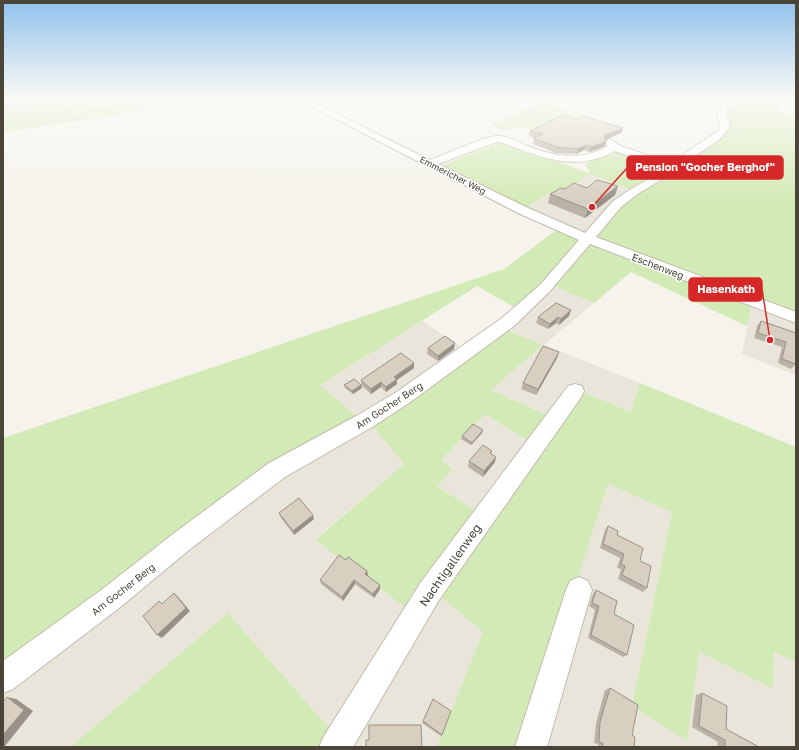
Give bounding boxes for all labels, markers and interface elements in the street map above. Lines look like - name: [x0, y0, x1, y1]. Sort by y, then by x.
- street label: Emmericher Weg: [418, 154, 488, 196]
- callout: Pension "Gocher Berghof": [627, 156, 783, 179]
- text: Pension "Gocher Berghof": [635, 160, 775, 173]
- street label: Eschenweg: [630, 251, 686, 281]
- callout: Hasenkath: [689, 278, 762, 301]
- text: Hasenkath: [697, 282, 755, 295]
- street label: Am Gocher Berg: [353, 379, 425, 431]
- street label: Nachtigallenweg: [416, 521, 484, 609]
- street label: Am Gocher Berg: [89, 560, 157, 618]

